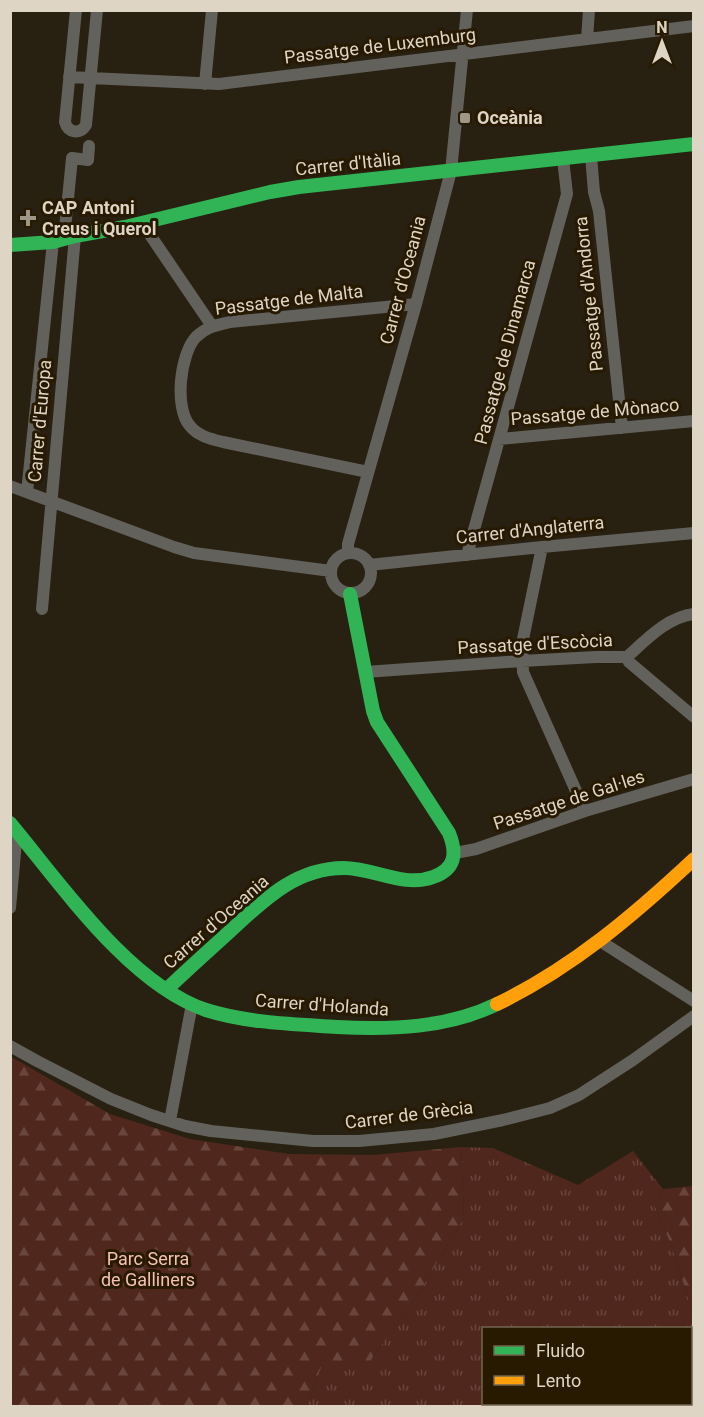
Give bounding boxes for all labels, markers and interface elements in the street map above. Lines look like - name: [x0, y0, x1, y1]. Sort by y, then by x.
- north arrow: [632, 12, 692, 72]
- text: N: [656, 18, 668, 37]
- street label: Passatge de Luxemburg: [283, 23, 477, 68]
- place label: Oceània: [477, 107, 543, 128]
- marker: Oceània: [458, 111, 472, 125]
- street label: Carrer d'Itàlia: [294, 148, 402, 179]
- place label: CAP Antoni Creus i Querol: [42, 197, 156, 239]
- marker: CAP Antoni Creus i Querol: [19, 209, 37, 227]
- street label: Carrer d'Oceania: [375, 213, 430, 346]
- street label: Passatge d'Andorra: [570, 216, 607, 372]
- street label: Passatge de Dinamarca: [470, 257, 539, 446]
- street label: Passatge de Malta: [214, 280, 364, 319]
- street label: Carrer d'Europa: [24, 359, 55, 483]
- street label: Passatge de Mònaco: [510, 394, 680, 429]
- street label: Carrer d'Anglaterra: [455, 511, 605, 548]
- street label: Passatge d'Escòcia: [457, 629, 613, 658]
- street label: Passatge de Gal·les: [490, 765, 647, 834]
- street label: Carrer d'Oceania: [159, 870, 272, 973]
- street label: Carrer d'Holanda: [254, 989, 390, 1020]
- street label: Carrer de Grècia: [344, 1096, 474, 1133]
- park label: Parc Serra de Galliners: [101, 1248, 195, 1290]
- legend: [482, 1327, 692, 1405]
- text: Fluido: [536, 1340, 585, 1361]
- text: Lento: [536, 1370, 581, 1391]

